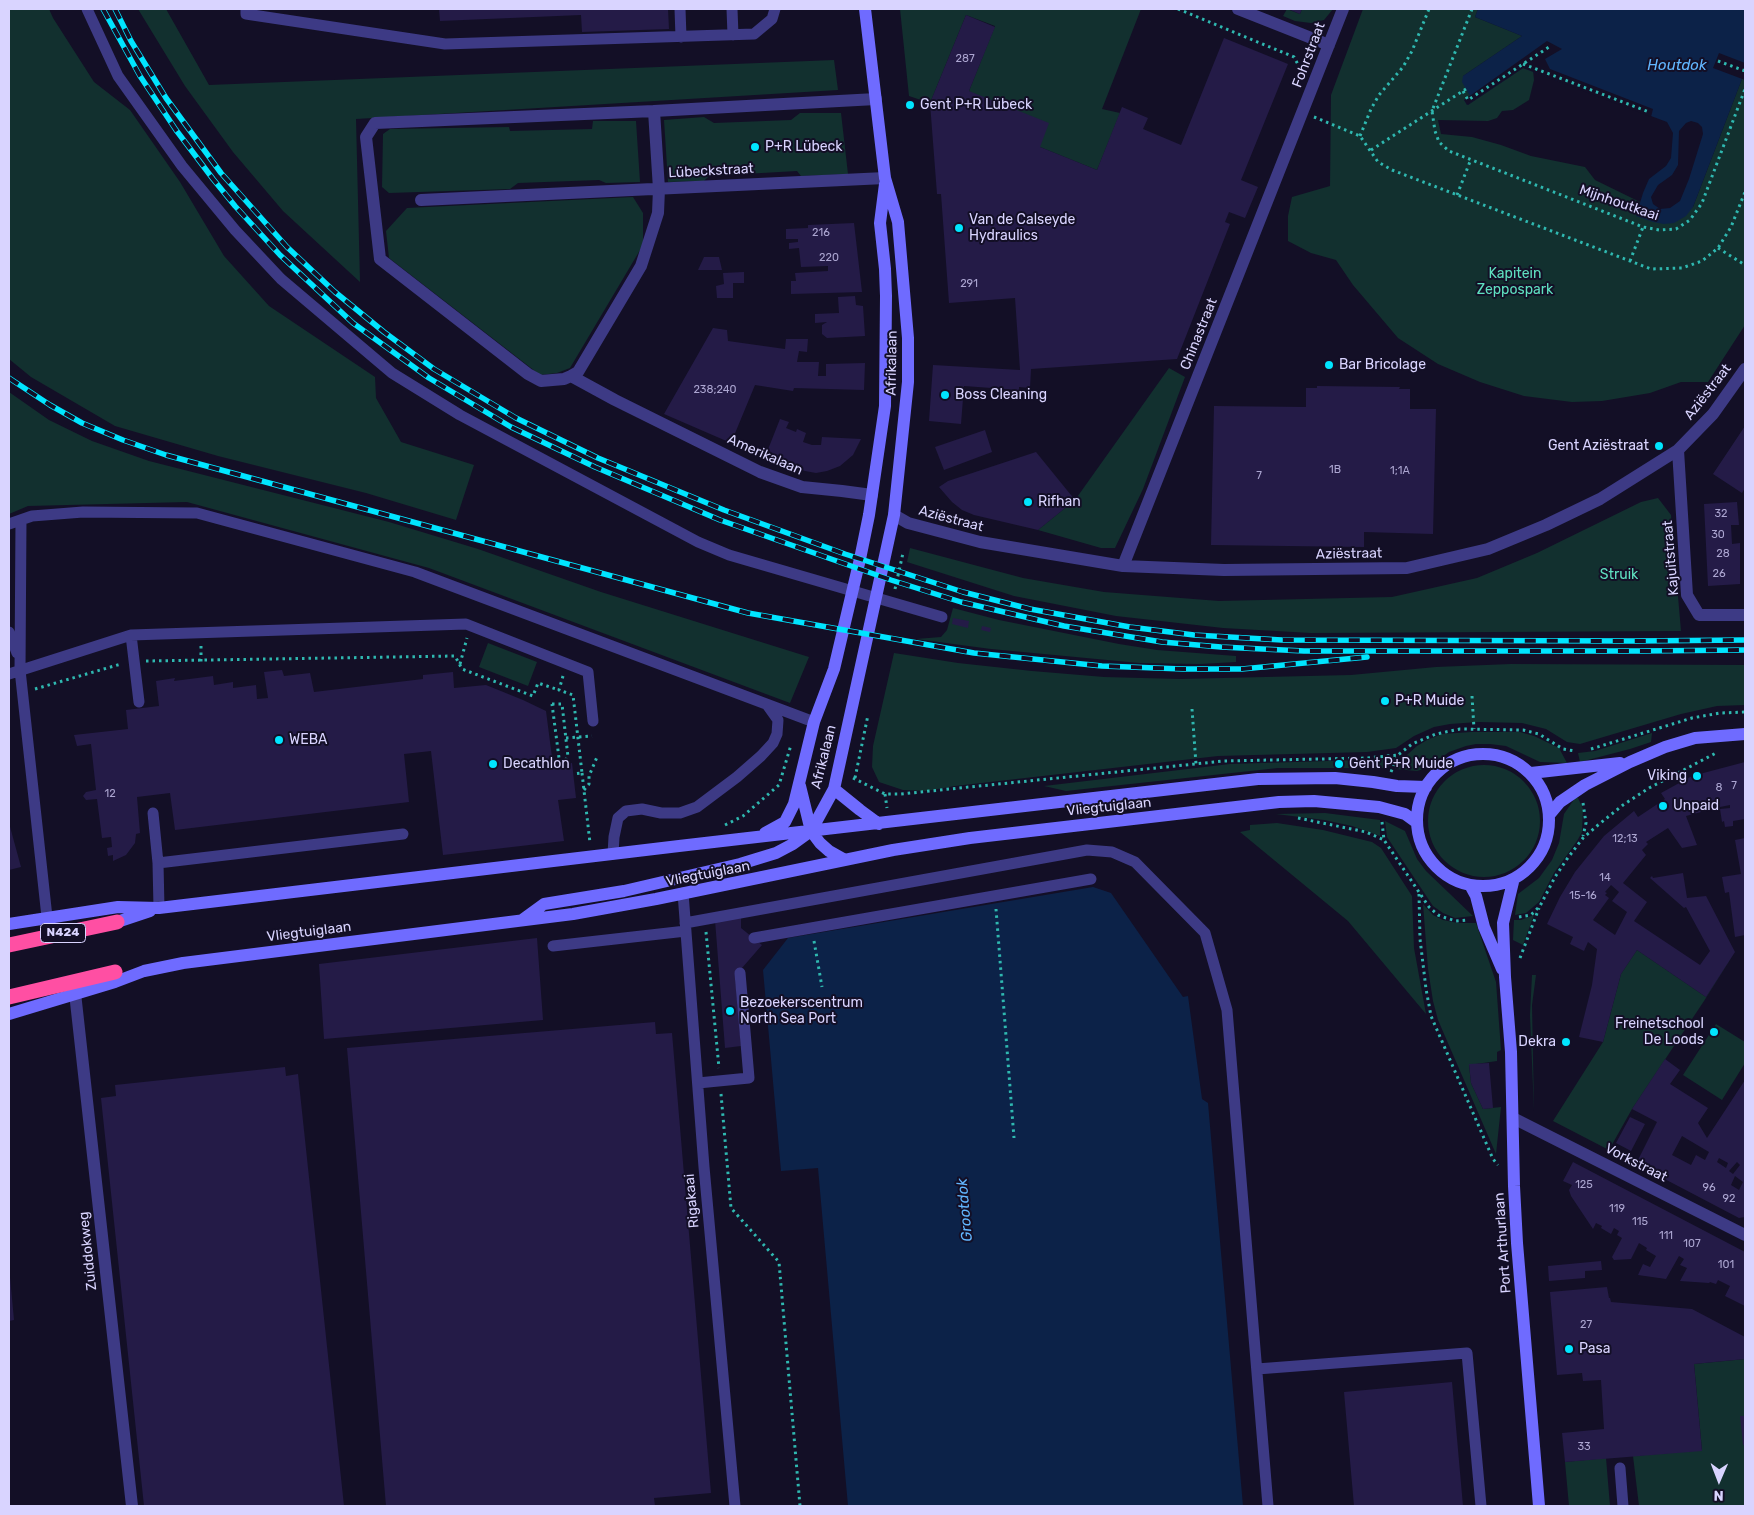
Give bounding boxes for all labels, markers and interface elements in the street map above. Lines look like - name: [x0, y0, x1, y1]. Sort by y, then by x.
- street label: Fohrstraat: [1289, 20, 1329, 90]
- house number: 287: [955, 52, 975, 66]
- water label: Houtdok: [1647, 57, 1707, 75]
- place label: Gent P+R Lübeck: [920, 97, 1032, 113]
- marker: Gent P+R Lübeck: [904, 99, 916, 111]
- place label: P+R Lübeck: [765, 139, 843, 155]
- marker: P+R Lübeck: [749, 141, 761, 153]
- street label: Lübeckstraat: [668, 160, 754, 182]
- street label: Mijnhoutkaai: [1577, 182, 1661, 224]
- place label: Van de Calseyde Hydraulics: [969, 212, 1075, 244]
- marker: Van de Calseyde Hydraulics: [953, 222, 965, 234]
- house number: 216: [812, 226, 830, 240]
- house number: 220: [819, 251, 839, 265]
- park label: Kapitein Zeppospark: [1477, 266, 1553, 298]
- house number: 291: [960, 277, 978, 291]
- street label: Chinastraat: [1177, 296, 1221, 372]
- street label: Afrikalaan: [883, 330, 901, 396]
- place label: Bar Bricolage: [1339, 357, 1426, 373]
- marker: Bar Bricolage: [1323, 359, 1335, 371]
- street label: Aziëstraat: [1681, 361, 1735, 423]
- house number: 238;240: [693, 383, 737, 397]
- place label: Boss Cleaning: [955, 387, 1047, 403]
- marker: Boss Cleaning: [939, 389, 951, 401]
- street label: Amerikalaan: [725, 431, 805, 479]
- place label: Gent Aziëstraat: [1548, 438, 1649, 454]
- marker: Gent Aziëstraat: [1653, 440, 1665, 452]
- house number: 1B: [1329, 463, 1341, 477]
- house number: 1;1A: [1390, 464, 1410, 478]
- house number: 7: [1256, 469, 1262, 483]
- place label: Rifhan: [1038, 494, 1081, 510]
- marker: Rifhan: [1022, 496, 1034, 508]
- street label: Aziëstraat: [917, 502, 985, 536]
- house number: 32: [1714, 507, 1728, 521]
- street label: Kajuitstraat: [1659, 520, 1683, 596]
- house number: 30: [1711, 528, 1725, 542]
- street label: Aziëstraat: [1316, 545, 1382, 563]
- house number: 28: [1716, 547, 1730, 561]
- park label: Struik: [1600, 567, 1638, 583]
- house number: 26: [1712, 567, 1726, 581]
- place label: P+R Muide: [1395, 693, 1464, 709]
- marker: P+R Muide: [1379, 695, 1391, 707]
- street label: Afrikalaan: [808, 723, 840, 791]
- place label: WEBA: [289, 732, 327, 748]
- marker: WEBA: [273, 734, 285, 746]
- place label: Decathlon: [503, 756, 570, 772]
- place label: Gent P+R Muide: [1349, 756, 1453, 772]
- marker: Decathlon: [487, 758, 499, 770]
- marker: Gent P+R Muide: [1333, 758, 1345, 770]
- place label: Viking: [1647, 768, 1687, 784]
- marker: Viking: [1691, 770, 1703, 782]
- house number: 7: [1731, 779, 1737, 793]
- house number: 8: [1716, 781, 1722, 795]
- house number: 12: [104, 787, 116, 801]
- street label: Vliegtuiglaan: [1066, 794, 1152, 820]
- place label: Unpaid: [1673, 798, 1719, 814]
- marker: Unpaid: [1657, 800, 1669, 812]
- house number: 12;13: [1612, 832, 1638, 846]
- street label: Vliegtuiglaan: [665, 858, 751, 890]
- house number: 14: [1599, 871, 1611, 885]
- house number: 15-16: [1569, 889, 1597, 903]
- street label: Vliegtuiglaan: [266, 918, 352, 946]
- road number: N424: [40, 924, 86, 942]
- place label: Bezoekerscentrum North Sea Port: [740, 995, 863, 1028]
- marker: Bezoekerscentrum North Sea Port: [724, 1005, 736, 1017]
- place label: Freinetschool De Loods: [1615, 1016, 1704, 1048]
- marker: Freinetschool De Loods: [1708, 1026, 1720, 1038]
- place label: Dekra: [1518, 1034, 1556, 1050]
- marker: Dekra: [1560, 1036, 1572, 1048]
- street label: Vorkstraat: [1602, 1140, 1670, 1186]
- street label: Rigakaai: [681, 1173, 703, 1229]
- water label: Grootdok: [953, 1177, 977, 1243]
- house number: 125: [1575, 1178, 1593, 1192]
- house number: 96: [1702, 1181, 1716, 1195]
- street label: Port Arthurlaan: [1491, 1192, 1515, 1294]
- house number: 92: [1723, 1192, 1735, 1206]
- house number: 119: [1609, 1202, 1625, 1216]
- street label: Zuiddokweg: [76, 1211, 100, 1291]
- house number: 115: [1632, 1215, 1648, 1229]
- house number: 111: [1659, 1229, 1673, 1243]
- house number: 107: [1683, 1237, 1701, 1251]
- house number: 101: [1718, 1258, 1734, 1272]
- house number: 27: [1580, 1318, 1592, 1332]
- place label: Pasa: [1579, 1341, 1610, 1357]
- marker: Pasa: [1563, 1343, 1575, 1355]
- house number: 33: [1577, 1440, 1591, 1454]
- north arrow: [1694, 1455, 1744, 1505]
- text: N: [1714, 1487, 1724, 1504]

